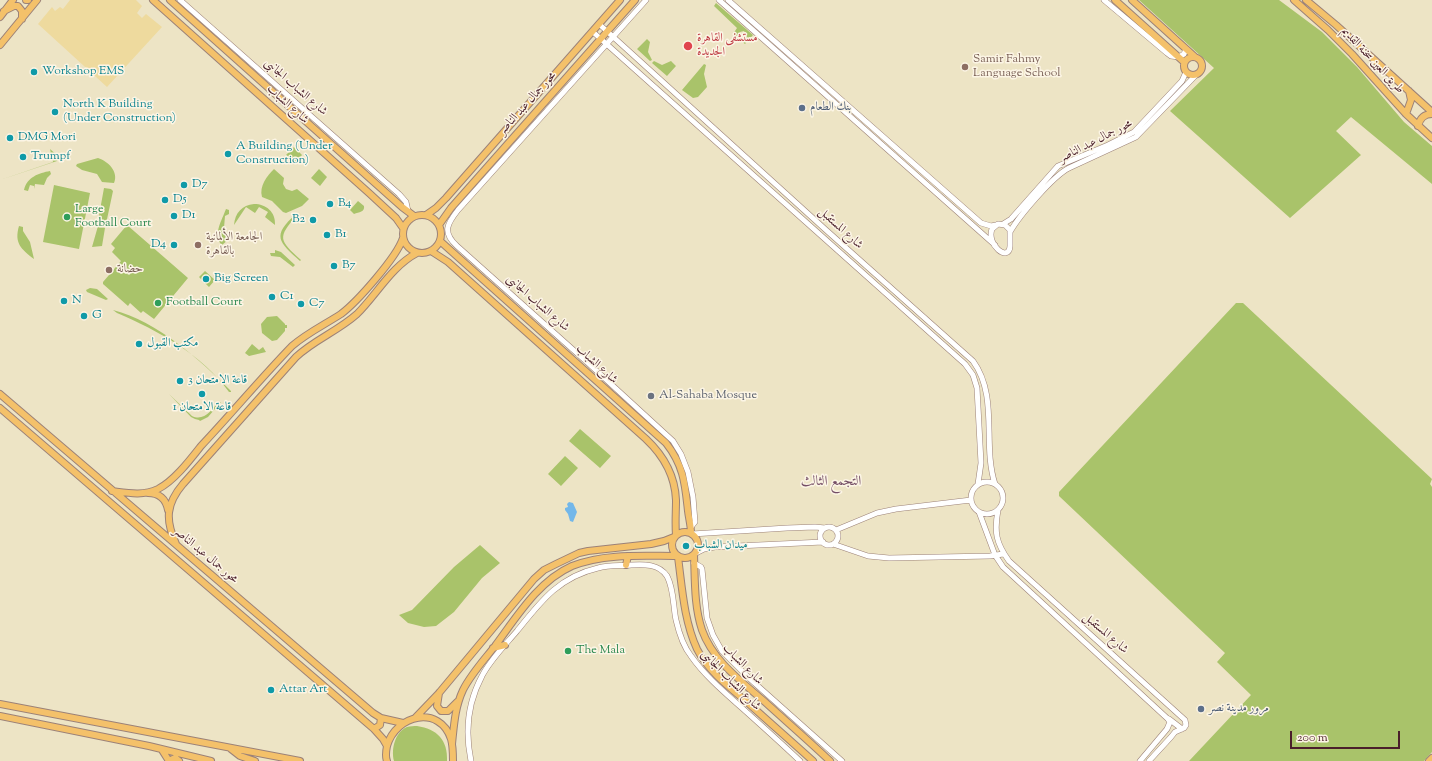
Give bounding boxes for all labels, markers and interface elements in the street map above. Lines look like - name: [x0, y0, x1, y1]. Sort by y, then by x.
- street label: طريق العين سخنة القديم: [1338, 25, 1406, 97]
- place label: مستشفى القاهرة الجديدة: [697, 32, 758, 60]
- marker: مستشفى القاهرة الجديدة: [682, 40, 694, 52]
- place label: Samir Fahmy Language School: [973, 53, 1061, 81]
- street label: شارع الشباب الجانبى: [260, 57, 330, 119]
- marker: Samir Fahmy Language School: [960, 62, 970, 72]
- place label: Workshop EMS: [42, 65, 124, 79]
- marker: Workshop EMS: [29, 67, 39, 77]
- street label: محور جمال عبد الناصر: [496, 69, 560, 139]
- street label: شارع الشباب: [263, 82, 311, 128]
- place label: North K Building (Under Construction): [63, 98, 176, 126]
- place label: بنك الطعام: [810, 101, 851, 115]
- marker: بنك الطعام: [797, 103, 807, 113]
- marker: North K Building (Under Construction): [50, 107, 60, 117]
- street label: محور جمال عبد الناصر: [1057, 117, 1135, 167]
- place label: DMG Mori: [18, 131, 76, 145]
- marker: DMG Mori: [5, 133, 15, 143]
- place label: A Building (Under Construction): [236, 140, 332, 168]
- marker: A Building (Under Construction): [223, 149, 233, 159]
- place label: Trumpf: [31, 150, 70, 164]
- marker: Trumpf: [18, 152, 28, 162]
- place label: D7: [192, 178, 208, 192]
- marker: D7: [179, 180, 189, 190]
- place label: D5: [173, 193, 187, 207]
- marker: D5: [160, 195, 170, 205]
- place label: B4: [338, 197, 351, 211]
- marker: B4: [325, 199, 335, 209]
- place label: Large Football Court: [75, 203, 151, 231]
- street label: شارع المستقبل: [815, 205, 865, 253]
- place label: D1: [182, 209, 196, 223]
- marker: D1: [169, 211, 179, 221]
- marker: Large Football Court: [62, 212, 72, 222]
- place label: B2: [292, 213, 305, 227]
- marker: B2: [308, 215, 318, 225]
- place label: B1: [335, 228, 347, 242]
- marker: B1: [322, 230, 332, 240]
- place label: الجامعة الألمانية بالقاهرة: [206, 231, 262, 259]
- place label: D4: [151, 238, 166, 252]
- marker: D4: [169, 240, 179, 250]
- marker: الجامعة الألمانية بالقاهرة: [193, 240, 203, 250]
- place label: B7: [342, 259, 356, 273]
- marker: B7: [329, 261, 339, 271]
- place label: حضانة: [117, 263, 143, 277]
- marker: حضانة: [104, 265, 114, 275]
- place label: Big Screen: [214, 272, 269, 286]
- street label: شارع الشباب الجانبى: [502, 273, 572, 335]
- marker: Big Screen: [201, 274, 211, 284]
- place label: C1: [280, 290, 294, 304]
- marker: C1: [267, 292, 277, 302]
- place label: N: [72, 294, 82, 308]
- marker: N: [59, 296, 69, 306]
- place label: Football Court: [166, 296, 242, 310]
- place label: C7: [309, 297, 325, 311]
- marker: Football Court: [153, 298, 163, 308]
- marker: C7: [296, 299, 306, 309]
- place label: G: [92, 309, 102, 323]
- marker: G: [79, 311, 89, 321]
- place label: مكتب القبول: [147, 337, 198, 351]
- marker: مكتب القبول: [134, 339, 144, 349]
- street label: شارع الشباب: [572, 342, 620, 388]
- place label: قاعة الامتحان 3: [188, 374, 247, 388]
- marker: قاعة الامتحان 3: [175, 376, 185, 386]
- marker: قاعة الامتحان 1: [197, 389, 207, 399]
- place label: Al-Sahaba Mosque: [659, 389, 757, 403]
- marker: Al-Sahaba Mosque: [646, 391, 656, 401]
- place label: قاعة الامتحان 1: [173, 401, 231, 415]
- district label: التجمع الثالث: [801, 475, 861, 491]
- street label: محور جمال عبد الناصر: [170, 525, 240, 587]
- place label: ميدان الشباب: [694, 539, 748, 553]
- marker: ميدان الشباب: [681, 541, 691, 551]
- street label: شارع المستقبل: [1079, 610, 1131, 658]
- street label: شارع الشباب: [719, 642, 765, 688]
- place label: The Mala: [576, 644, 625, 658]
- marker: The Mala: [563, 646, 573, 656]
- street label: شارع الشباب الجانبى: [697, 648, 763, 714]
- place label: Attar Art: [279, 683, 327, 697]
- marker: Attar Art: [266, 685, 276, 695]
- place label: مرور مدينة نصر: [1209, 702, 1269, 716]
- marker: مرور مدينة نصر: [1196, 704, 1206, 714]
- scale bar: [1292, 723, 1402, 749]
- text: 200 m: [1297, 729, 1328, 747]

